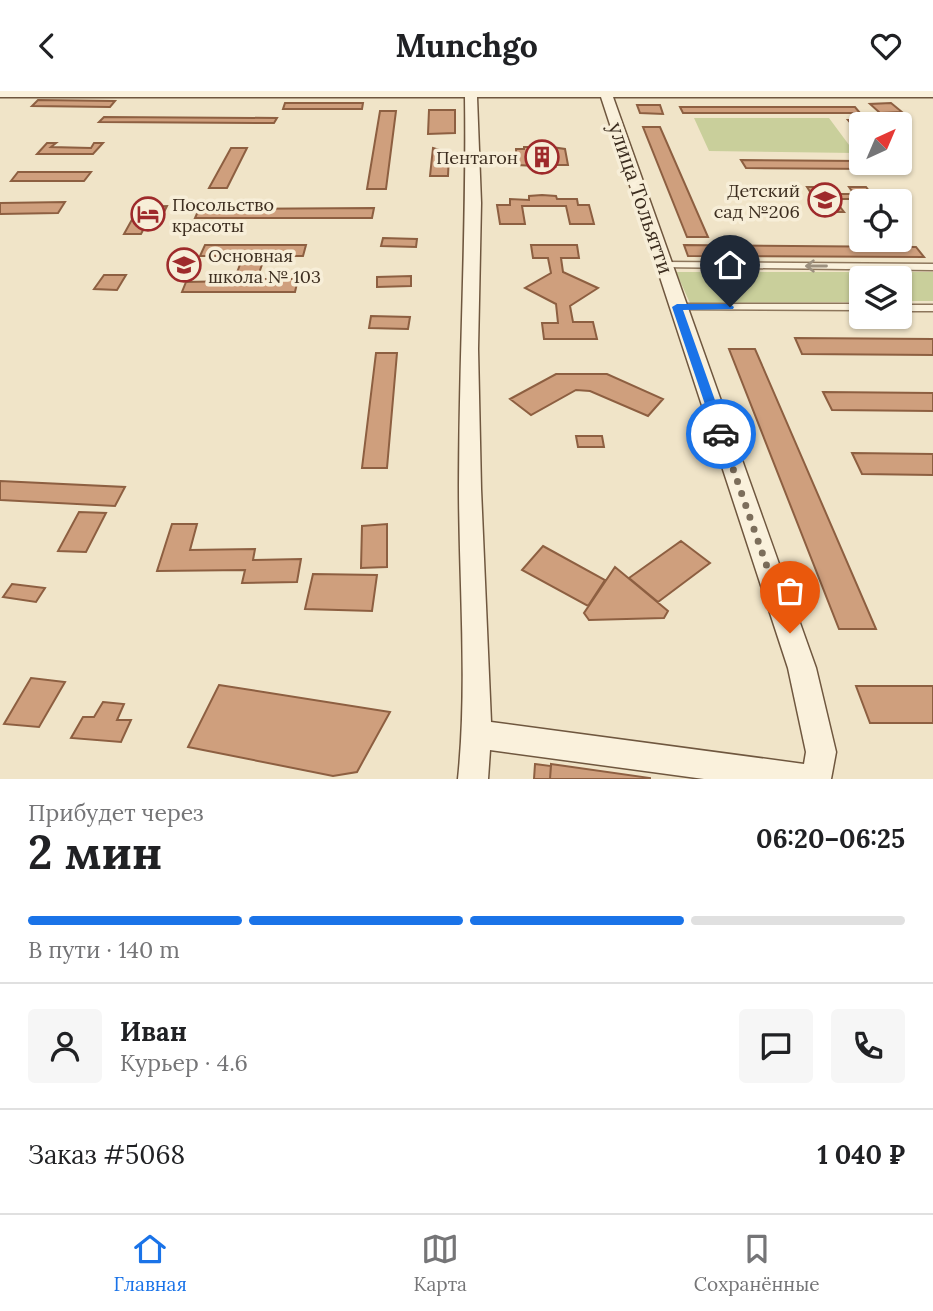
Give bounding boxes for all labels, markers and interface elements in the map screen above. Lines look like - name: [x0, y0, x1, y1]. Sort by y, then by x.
- text: Munchgo: [395, 25, 538, 66]
- icon: back: [28, 27, 66, 65]
- icon: heart: [867, 27, 905, 65]
- north arrow: [849, 112, 912, 175]
- map controls: [849, 112, 912, 329]
- street label: улица Тольятти: [602, 118, 680, 278]
- building icon: Пентагон: [523, 138, 561, 176]
- place label: Пентагон: [436, 146, 518, 169]
- place label: Детский сад №206: [714, 179, 800, 223]
- school or university icon: Детский сад №206: [806, 181, 844, 219]
- button: locate: [849, 189, 912, 252]
- place label: Посольство красоты: [172, 193, 274, 237]
- hotel icon: Посольство красоты: [129, 195, 167, 233]
- pin: [700, 235, 760, 307]
- place label: Основная школа № 103: [208, 244, 321, 288]
- school or university icon: Основная школа № 103: [165, 246, 203, 284]
- icon: home: [711, 246, 749, 284]
- one-way arrow: [805, 259, 828, 273]
- button: layers: [849, 266, 912, 329]
- courier: [686, 399, 756, 469]
- icon: car: [702, 415, 740, 453]
- pin: [760, 561, 820, 633]
- icon: bag: [771, 572, 809, 610]
- text: Прибудет через: [28, 798, 204, 827]
- text: 06:20–06:25: [756, 822, 905, 855]
- text: 2 мин: [28, 823, 162, 882]
- text: В пути · 140 m: [28, 935, 180, 964]
- button: person: [28, 1009, 102, 1083]
- button: chat: [739, 1009, 813, 1083]
- button: phone: [831, 1009, 905, 1083]
- text: Иван: [120, 1015, 187, 1048]
- text: Курьер · 4.6: [120, 1048, 248, 1077]
- text: Заказ #5068: [28, 1138, 185, 1171]
- text: 1 040 ₽: [817, 1138, 905, 1171]
- tab: Главная: [113, 1230, 187, 1296]
- tab: Карта: [414, 1230, 467, 1296]
- tab: Сохранённые: [694, 1230, 820, 1296]

